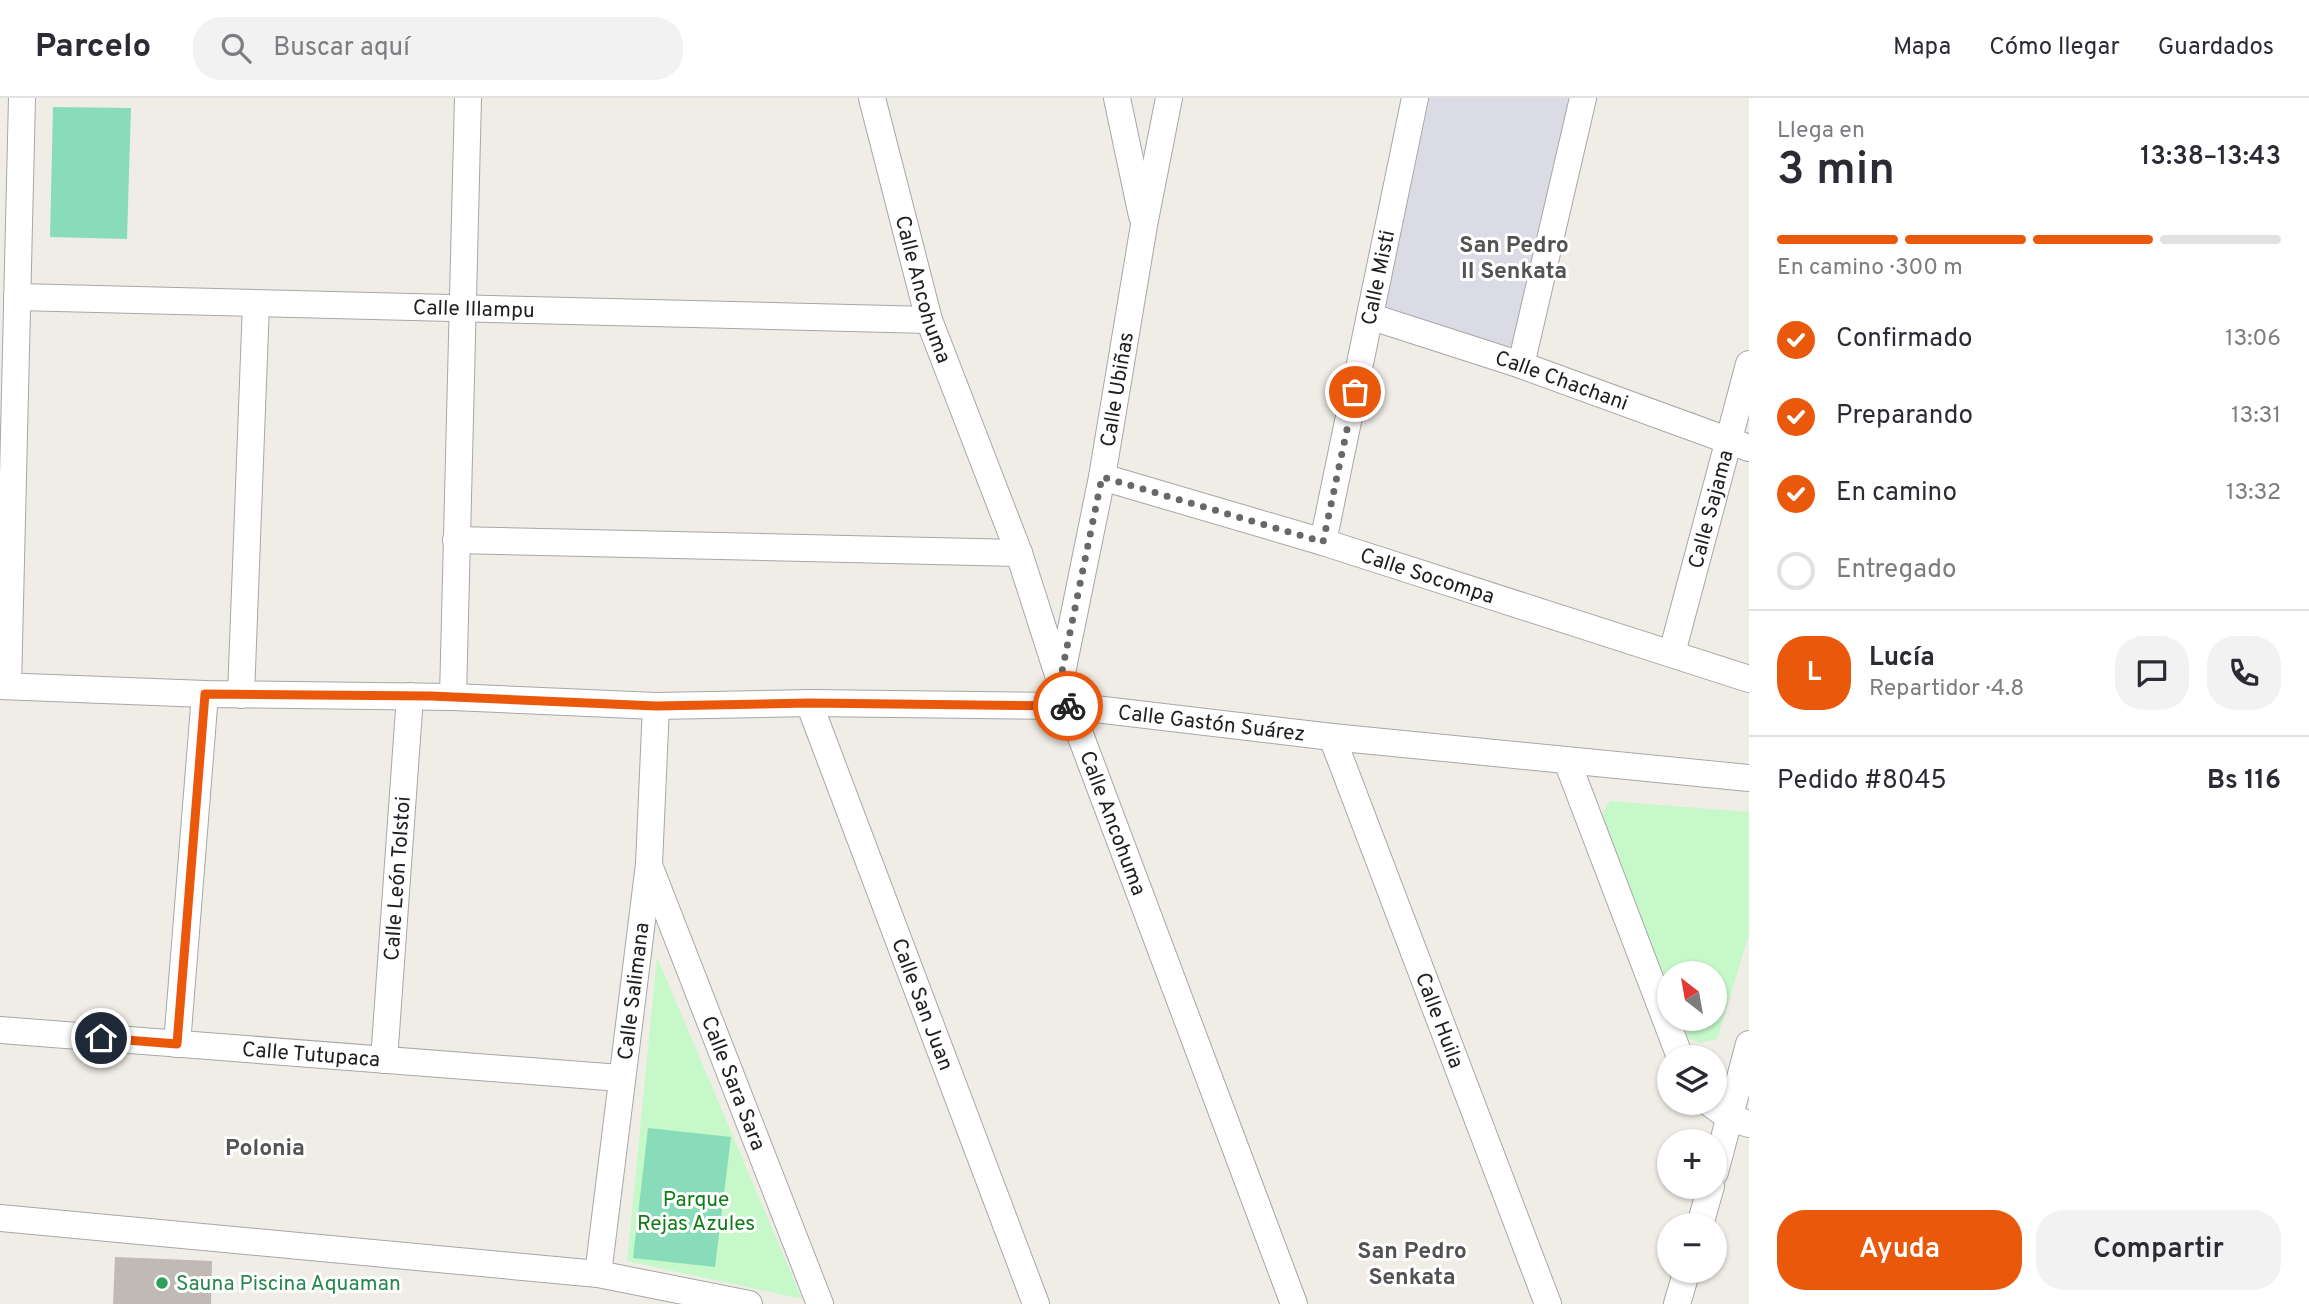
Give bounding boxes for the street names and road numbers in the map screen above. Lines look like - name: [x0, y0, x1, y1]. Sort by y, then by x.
- street label: Calle Ancohuma: [888, 213, 956, 368]
- street label: Calle Misti: [1356, 228, 1402, 328]
- street label: Calle Illampu: [412, 295, 535, 325]
- street label: Calle Ubiñas: [1095, 330, 1141, 449]
- street label: Calle Chachani: [1491, 345, 1632, 418]
- street label: Calle Sajama: [1683, 447, 1741, 572]
- street label: Calle Socompa: [1356, 543, 1498, 611]
- street label: Calle Gastón Suárez: [1116, 700, 1306, 749]
- street label: Calle Ancohuma: [1072, 747, 1151, 900]
- street label: Calle León Tolstoi: [379, 795, 418, 962]
- street label: Calle Salimana: [613, 921, 657, 1062]
- street label: Calle San Juan: [884, 935, 959, 1075]
- street label: Calle Huila: [1408, 969, 1469, 1072]
- street label: Calle Sara Sara: [694, 1012, 771, 1155]
- street label: Calle Tutupaca: [241, 1037, 381, 1074]

